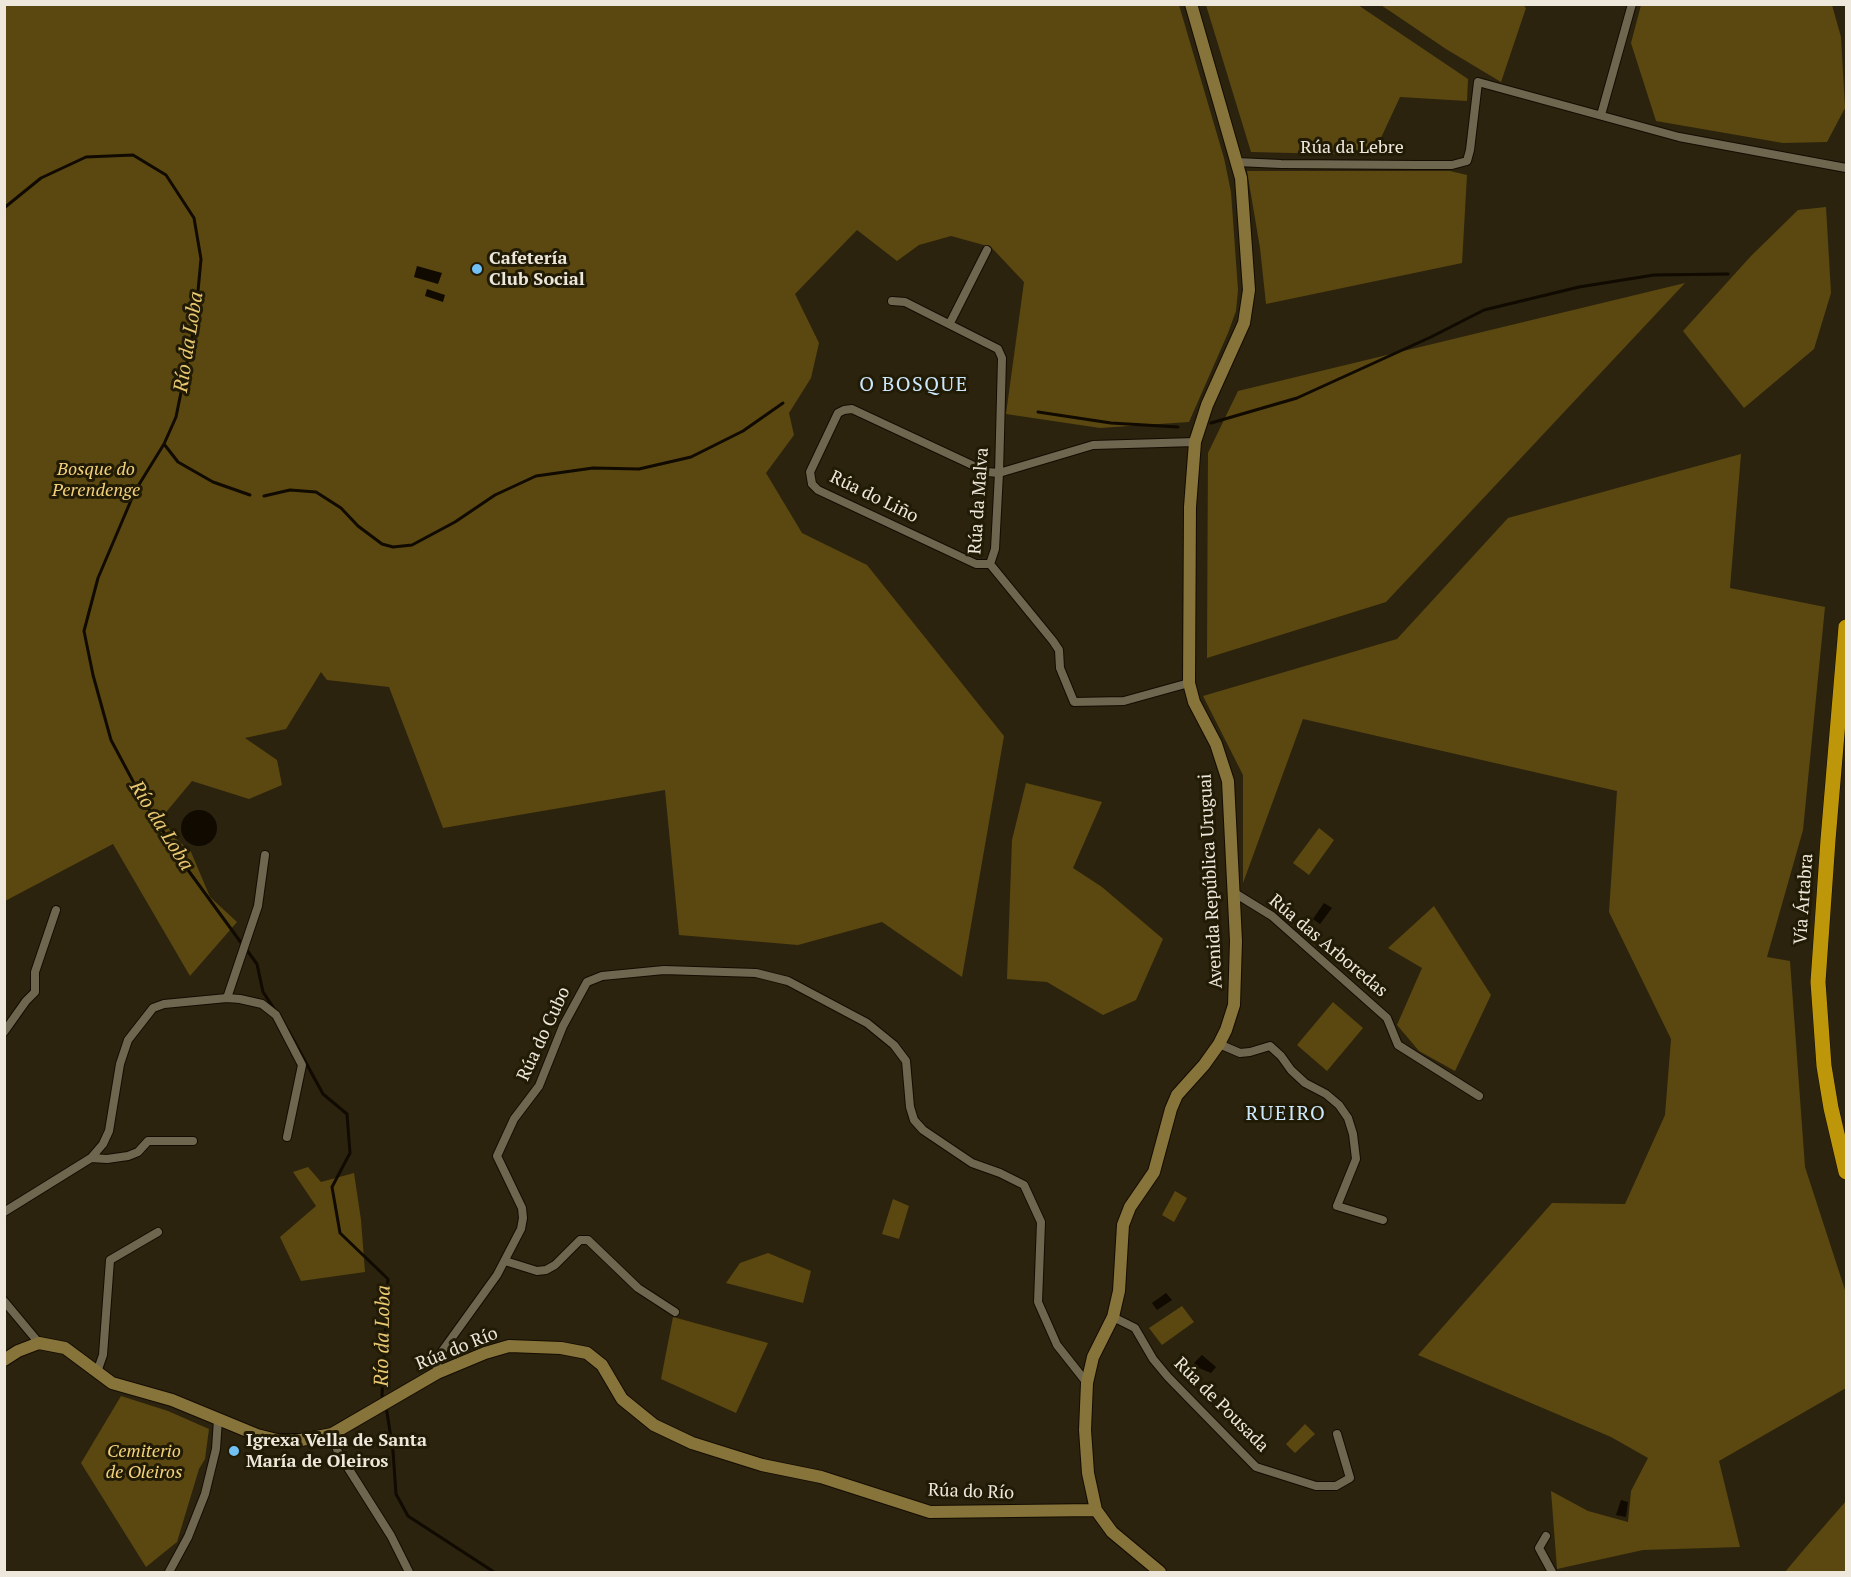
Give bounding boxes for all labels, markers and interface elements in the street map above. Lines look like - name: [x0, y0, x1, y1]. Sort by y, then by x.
- street label: Rúa da Lebre: [1300, 137, 1404, 159]
- place label: Cafetería Club Social: [489, 248, 585, 290]
- marker: Cafetería Club Social: [470, 262, 484, 276]
- water label: Río da Loba: [169, 290, 209, 394]
- district label: O BOSQUE: [859, 373, 969, 397]
- street label: Rúa da Malva: [964, 447, 994, 555]
- park label: Bosque do Perendenge: [52, 459, 140, 502]
- street label: Rúa do Liño: [826, 466, 922, 528]
- street label: Avenida República Uruguai: [1195, 773, 1227, 989]
- water label: Río da Loba: [124, 777, 198, 875]
- street label: Vía Ártabra: [1790, 853, 1818, 945]
- street label: Rúa das Arboredas: [1264, 890, 1392, 1002]
- street label: Rúa do Cubo: [513, 984, 575, 1084]
- district label: RUEIRO: [1246, 1102, 1326, 1126]
- water label: Río da Loba: [370, 1285, 396, 1387]
- street label: Rúa do Río: [413, 1323, 501, 1375]
- street label: Rúa de Pousada: [1169, 1353, 1273, 1457]
- place label: Igrexa Vella de Santa María de Oleiros: [246, 1430, 427, 1472]
- park label: Cemiterio de Oleiros: [105, 1441, 183, 1484]
- marker: Igrexa Vella de Santa María de Oleiros: [227, 1444, 241, 1458]
- street label: Rúa do Río: [927, 1480, 1015, 1504]

